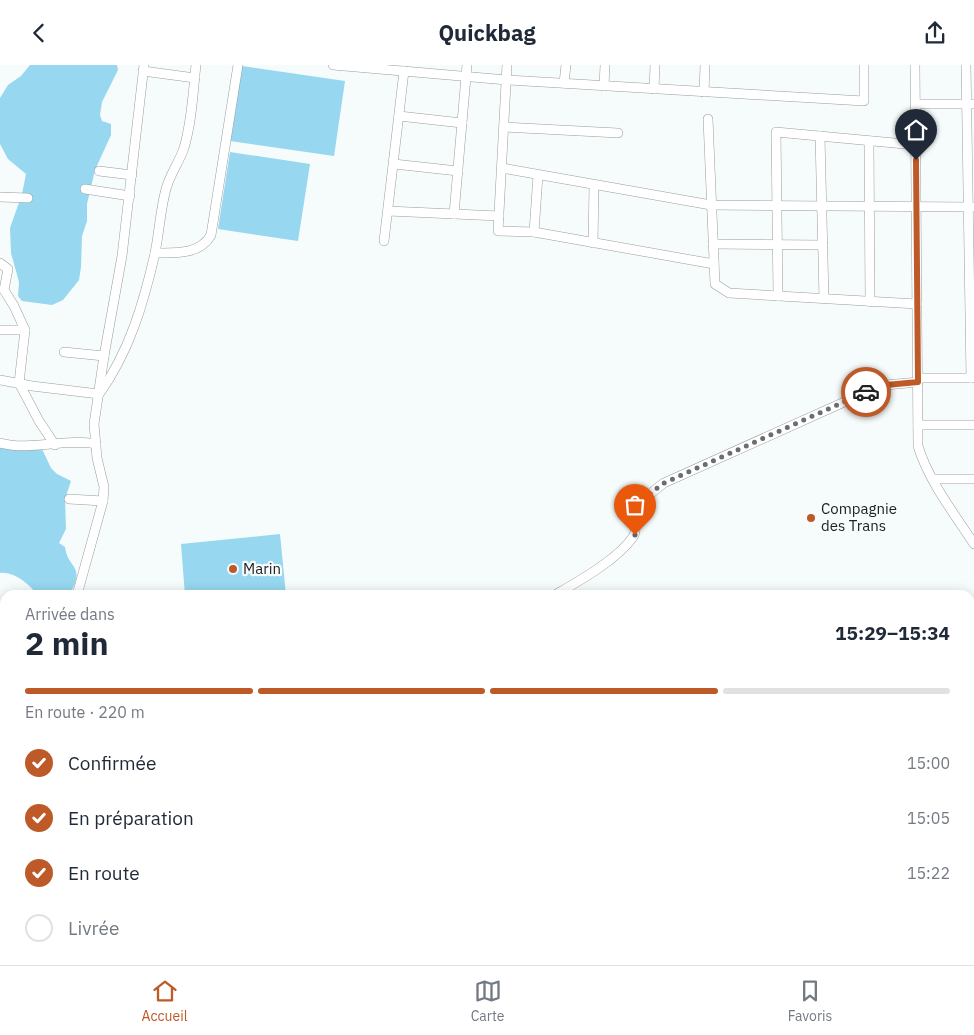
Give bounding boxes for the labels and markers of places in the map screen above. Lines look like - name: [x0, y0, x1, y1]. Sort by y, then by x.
- pin: [895, 109, 937, 160]
- pin: [614, 484, 656, 535]
- place label: Compagnie des Trans: [821, 499, 897, 535]
- marker: Compagnie des Trans: [805, 512, 817, 524]
- place label: Marin: [243, 559, 281, 578]
- marker: Marin: [227, 563, 239, 575]

